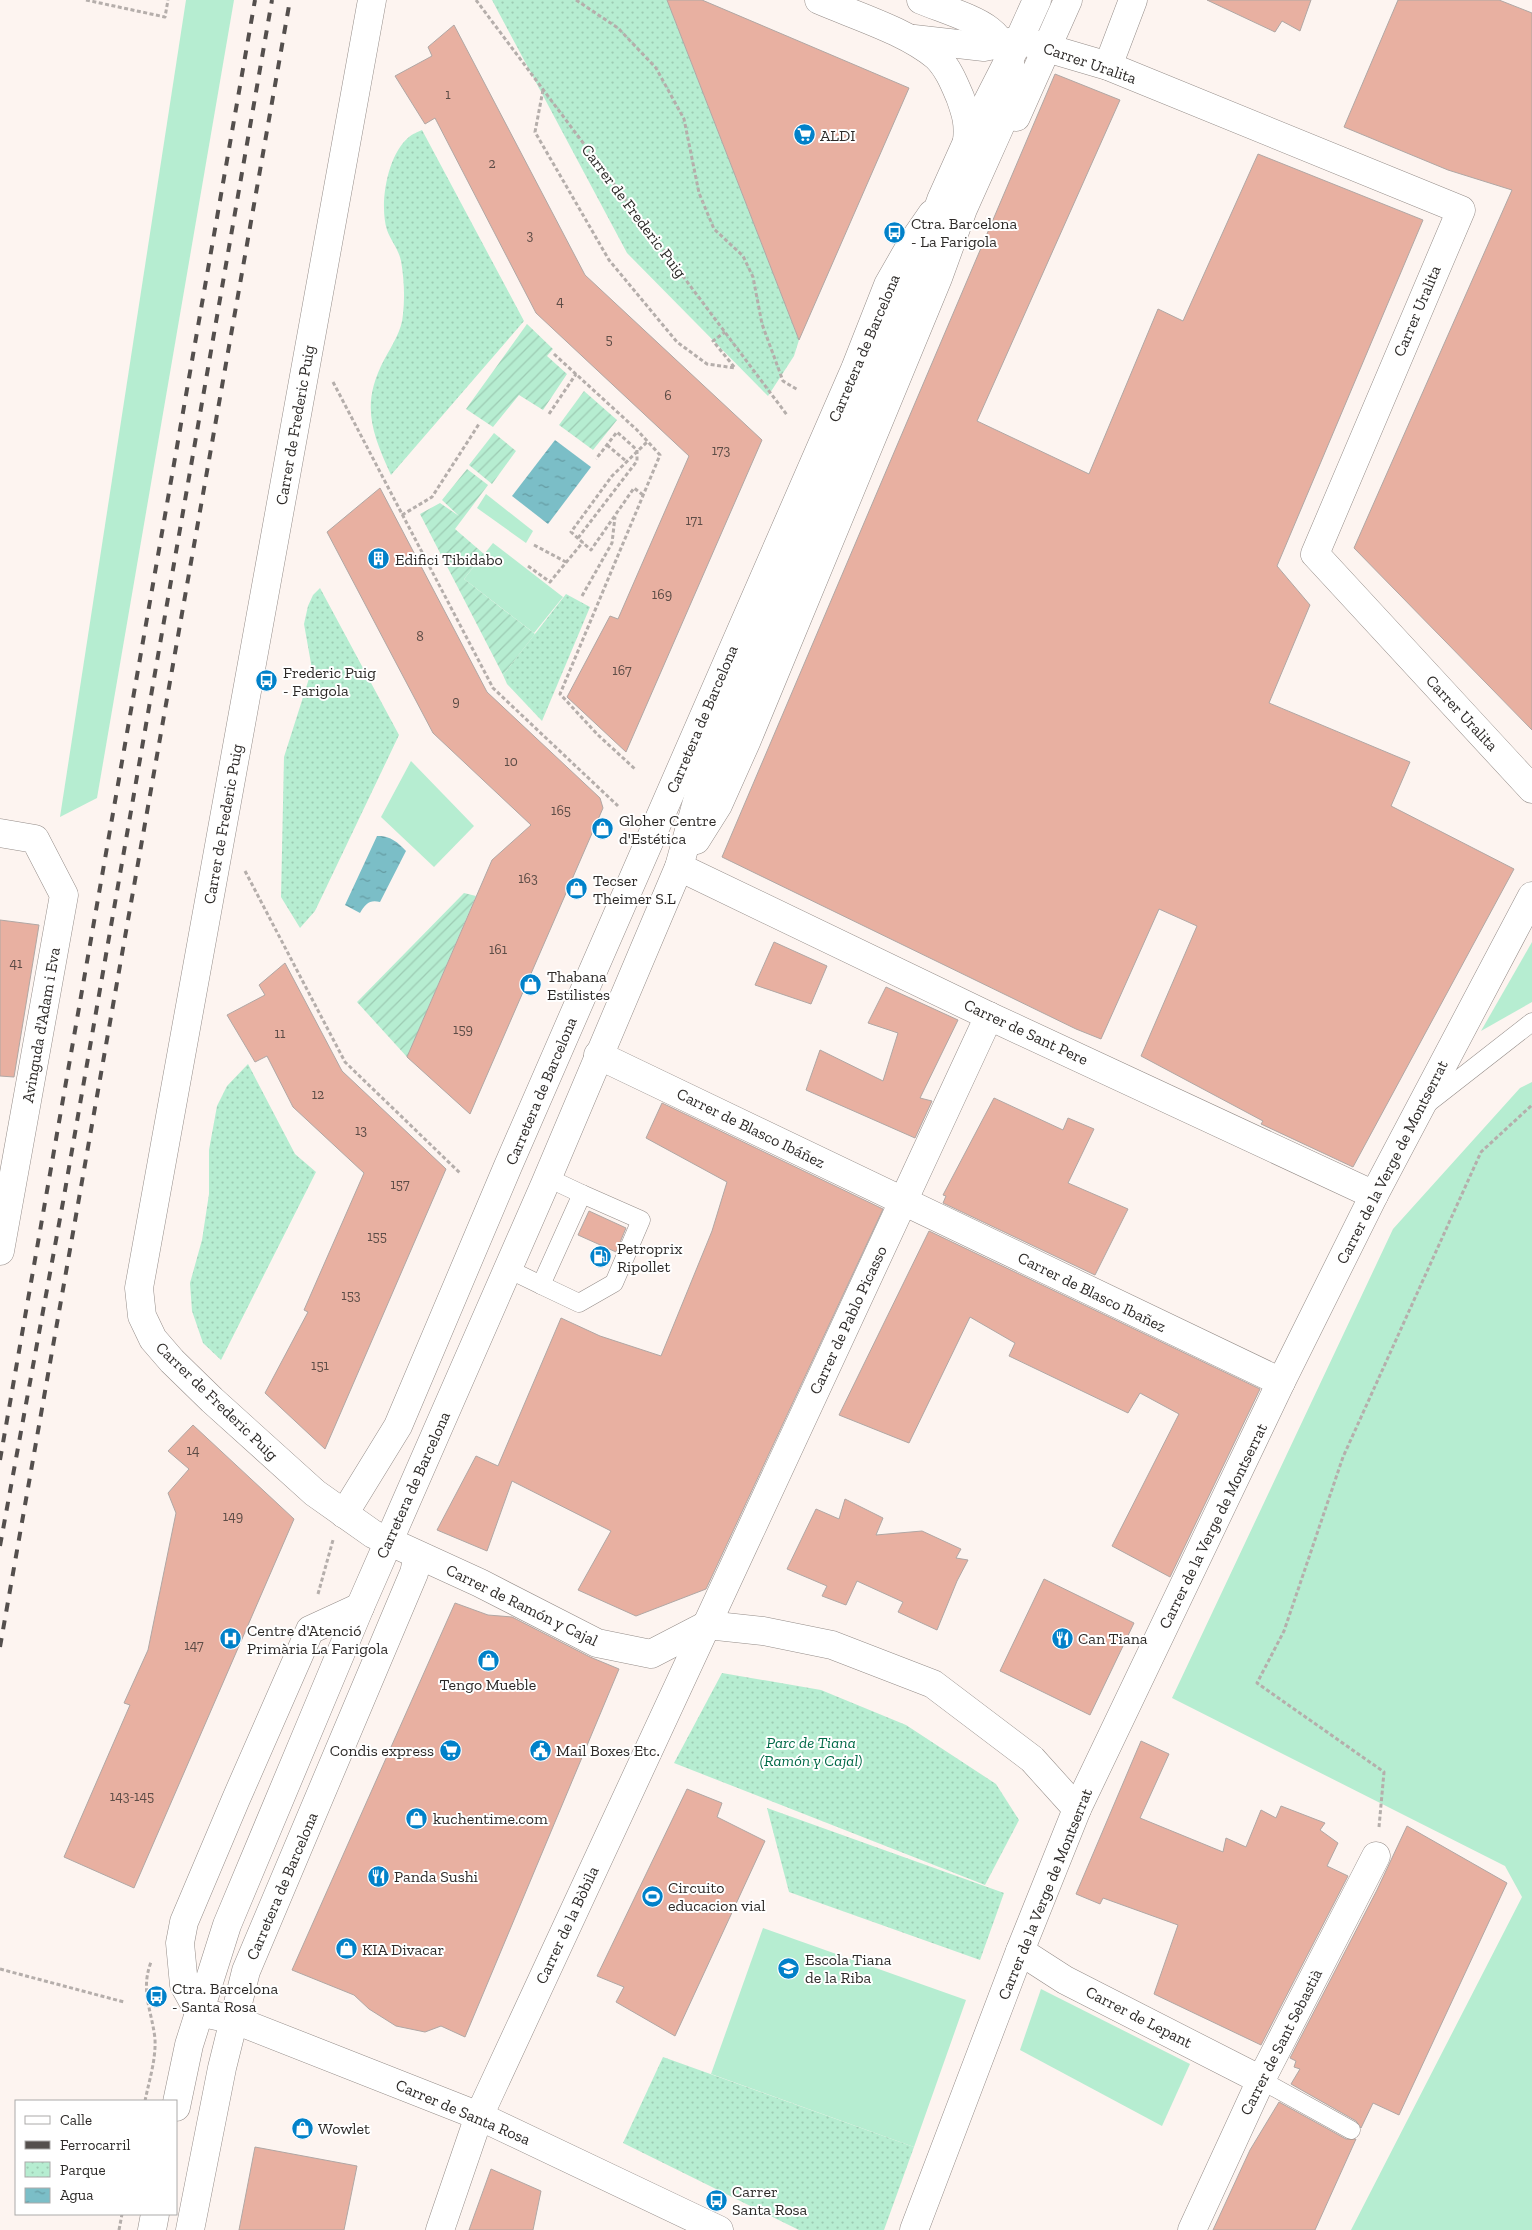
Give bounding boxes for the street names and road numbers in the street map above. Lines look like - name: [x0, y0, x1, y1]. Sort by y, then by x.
- street label: Carrer Uralita: [1041, 38, 1139, 88]
- street label: Carrer de Frederic Puig: [578, 141, 691, 282]
- street label: Carrer Uralita: [1389, 262, 1445, 359]
- street label: Carretera de Barcelona: [824, 271, 904, 425]
- street label: Carrer de Frederic Puig: [272, 343, 318, 507]
- street label: Carretera de Barcelona: [662, 642, 742, 796]
- street label: Carrer Uralita: [1422, 671, 1502, 755]
- street label: Carrer de Frederic Puig: [200, 742, 246, 906]
- street label: Avinguda d'Adam i Eva: [18, 946, 64, 1104]
- street label: Carrer de Sant Pere: [961, 995, 1091, 1069]
- street label: Carretera de Barcelona: [501, 1014, 581, 1168]
- street label: Carrer de la Verge de Montserrat: [1332, 1057, 1452, 1267]
- street label: Carrer de Blasco Ibáñez: [674, 1084, 828, 1172]
- street label: Carrer de Pablo Picasso: [805, 1243, 891, 1397]
- street label: Carrer de Blasco Ibañez: [1015, 1248, 1169, 1336]
- street label: Carrer de Frederic Puig: [152, 1338, 282, 1464]
- street label: Carretera de Barcelona: [372, 1408, 454, 1561]
- street label: Carrer de la Verge de Montserrat: [1155, 1420, 1271, 1632]
- street label: Carrer de Ramón y Cajal: [443, 1560, 601, 1650]
- street label: Carrer de la Verge de Montserrat: [994, 1786, 1096, 2002]
- street label: Carretera de Barcelona: [242, 1809, 322, 1963]
- street label: Carrer de la Bòbila: [531, 1863, 603, 1987]
- street label: Carrer de Sant Sebastià: [1236, 1965, 1326, 2118]
- street label: Carrer de Lepant: [1083, 1982, 1195, 2052]
- street label: Carrer de Santa Rosa: [393, 2075, 533, 2149]

